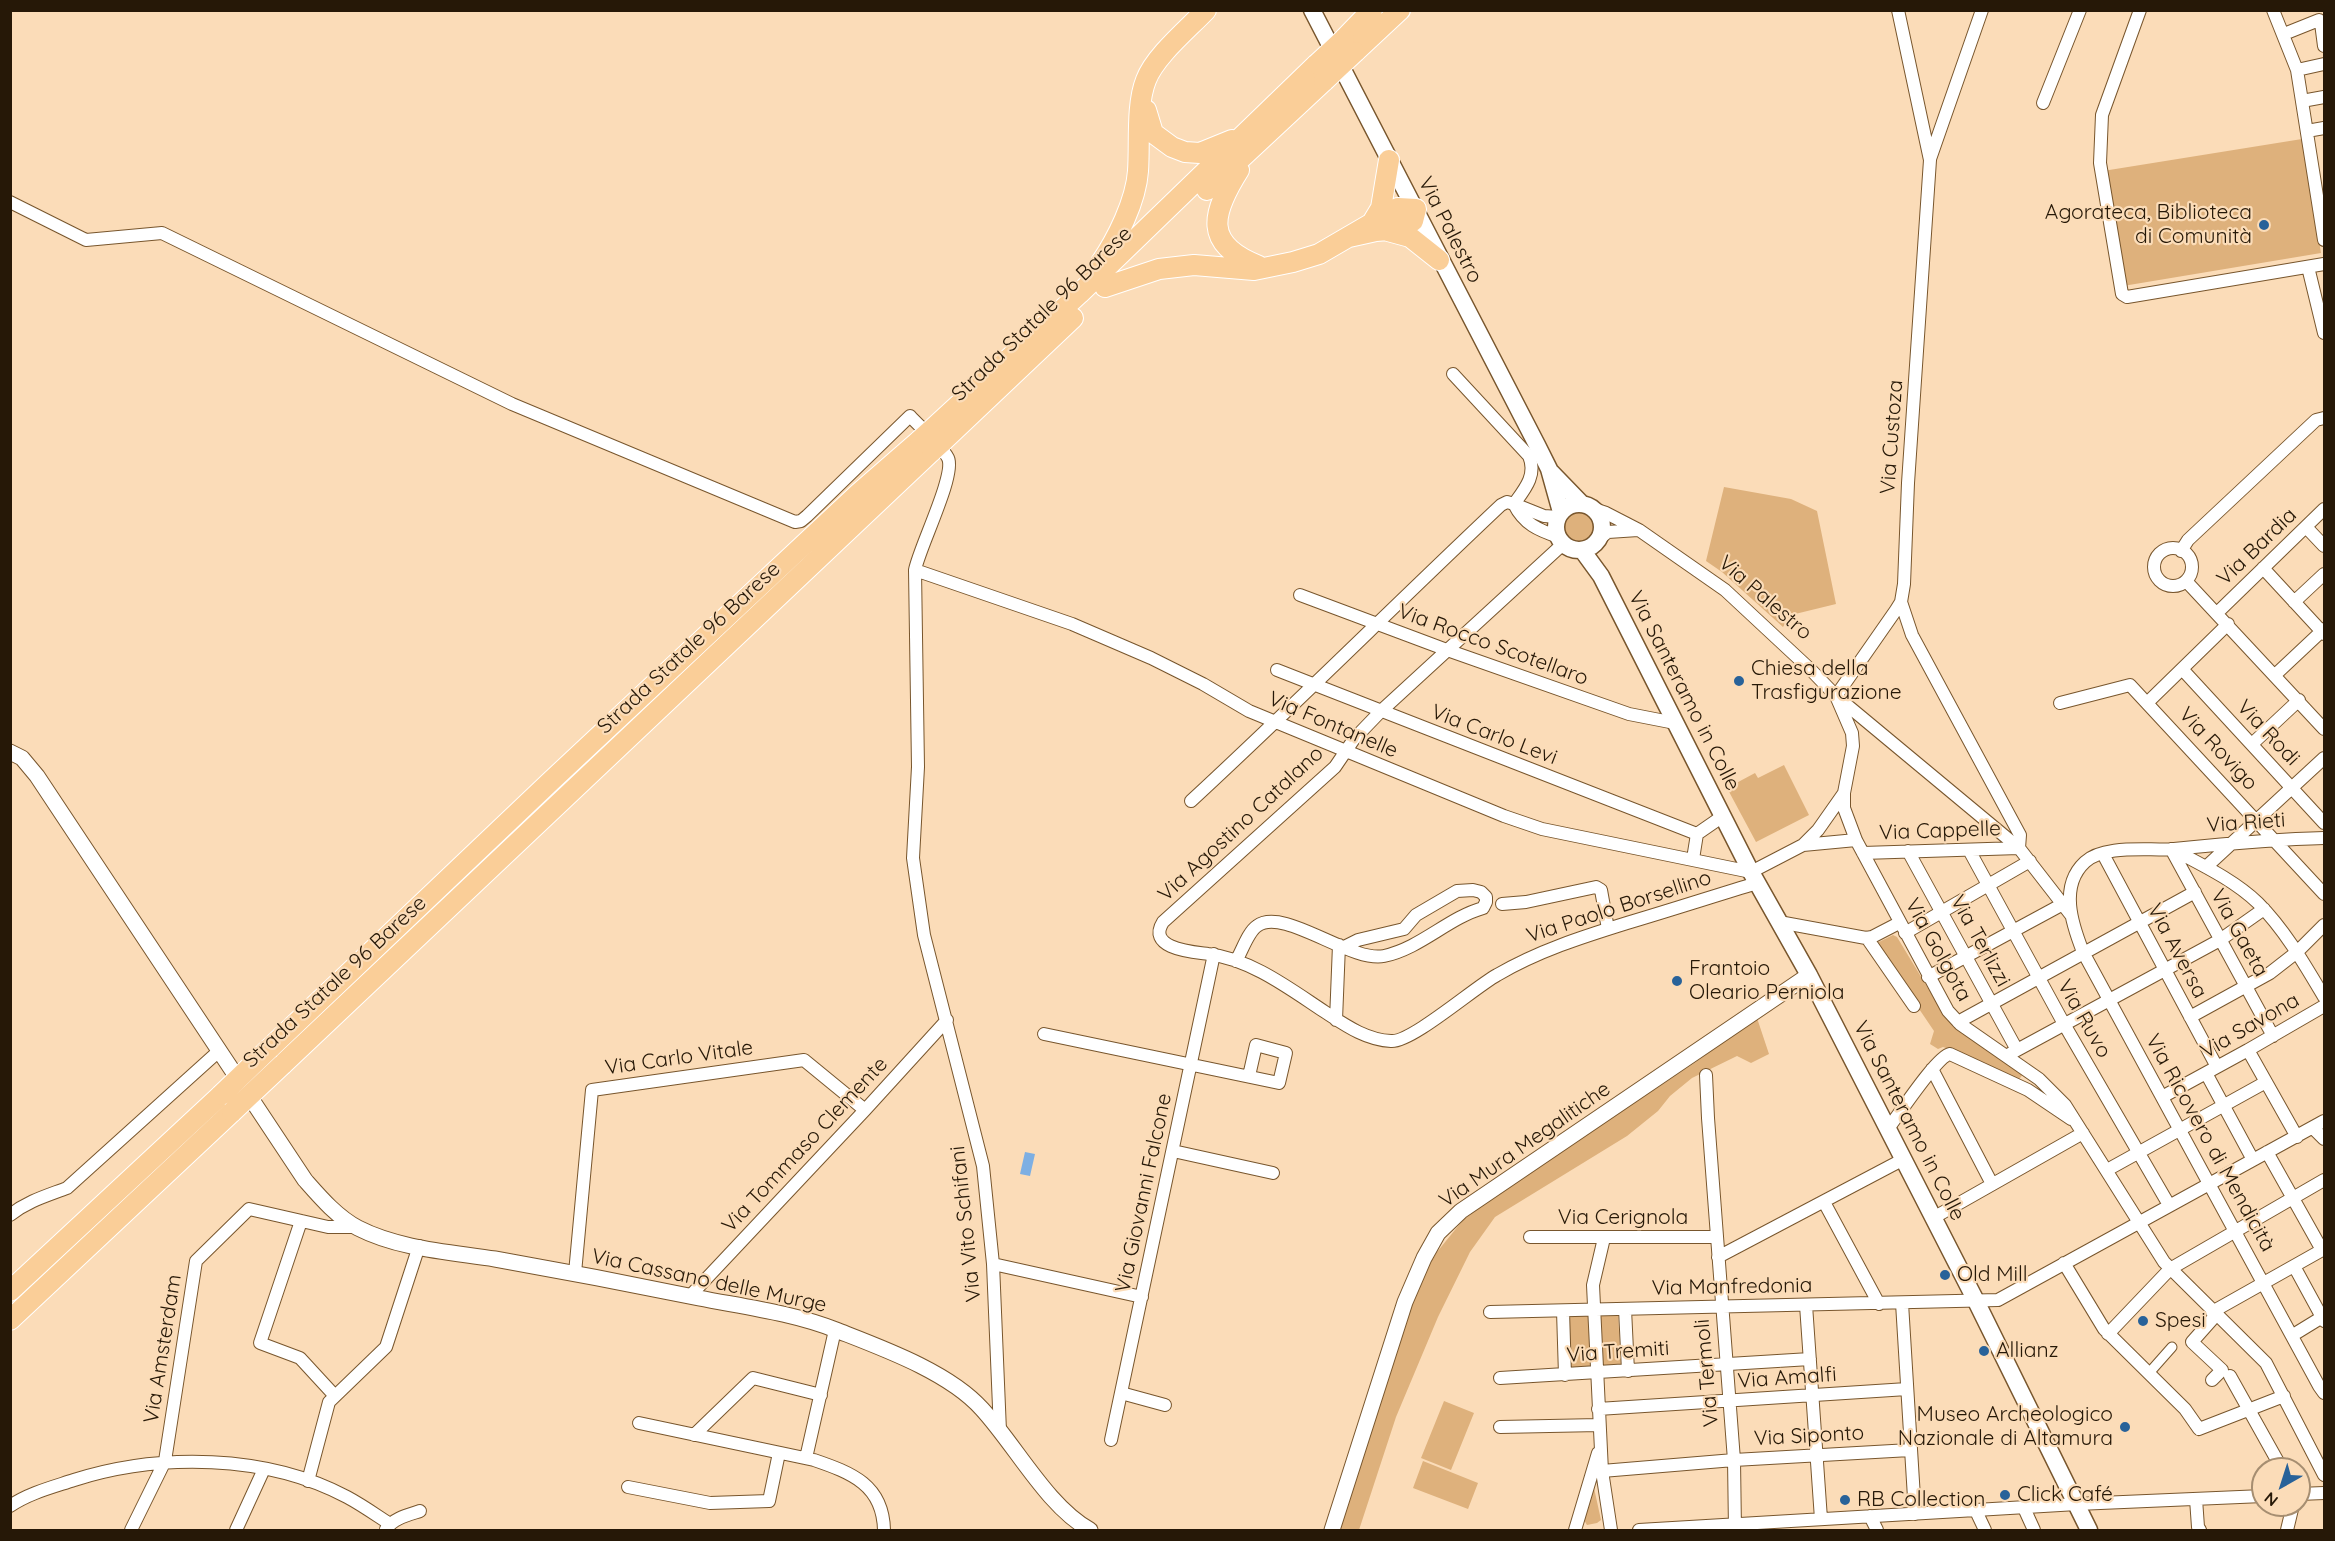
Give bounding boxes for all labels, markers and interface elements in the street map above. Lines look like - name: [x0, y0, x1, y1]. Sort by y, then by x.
- street label: Via Palestro: [1412, 173, 1488, 287]
- place label: Agorateca, Biblioteca di Comunità: [2045, 200, 2252, 250]
- marker: Agorateca, Biblioteca di Comunità: [2257, 218, 2271, 232]
- street label: Strada Statale 96 Barese: [947, 221, 1137, 407]
- street label: Via Custoza: [1875, 379, 1909, 495]
- street label: Via Bardia: [2212, 503, 2302, 591]
- street label: Via Palestro: [1713, 550, 1817, 646]
- street label: Strada Statale 96 Barese: [592, 557, 786, 739]
- street label: Via Santeramo in Colle: [1623, 587, 1745, 795]
- street label: Via Rocco Scotellaro: [1394, 599, 1592, 691]
- place label: Chiesa della Trasfigurazione: [1751, 656, 1902, 706]
- marker: Chiesa della Trasfigurazione: [1732, 674, 1746, 688]
- street label: Via Fontanelle: [1264, 686, 1402, 764]
- street label: Via Rodi: [2231, 695, 2305, 771]
- street label: Via Carlo Levi: [1427, 699, 1561, 771]
- street label: Via Rovigo: [2173, 702, 2263, 796]
- street label: Via Agostino Catalano: [1153, 741, 1329, 907]
- street label: Via Rieti: [2206, 808, 2286, 838]
- street label: Via Cappelle: [1879, 816, 2001, 846]
- street label: Via Paolo Borsellino: [1523, 865, 1715, 949]
- street label: Via Gaeta: [2205, 885, 2273, 981]
- street label: Strada Statale 96 Barese: [238, 891, 432, 1073]
- street label: Via Terlizzi: [1945, 891, 2015, 991]
- street label: Via Golgota: [1899, 894, 1977, 1006]
- street label: Via Aversa: [2142, 899, 2212, 1003]
- place label: Frantoio Oleario Perniola: [1689, 956, 1845, 1006]
- marker: Frantoio Oleario Perniola: [1670, 974, 1684, 988]
- street label: Via Ruvo: [2051, 975, 2117, 1063]
- street label: Via Savona: [2196, 988, 2304, 1064]
- street label: Via Santeramo in Colle: [1848, 1017, 1970, 1225]
- street label: Via Ricovero di Mendicità: [2140, 1030, 2280, 1256]
- street label: Via Carlo Vitale: [603, 1035, 755, 1081]
- street label: Via Tommaso Clemente: [717, 1052, 893, 1238]
- street label: Via Mura Megalitiche: [1435, 1076, 1615, 1214]
- street label: Via Giovanni Falcone: [1111, 1091, 1177, 1295]
- street label: Via Vito Schifani: [945, 1145, 987, 1303]
- street label: Via Cerignola: [1558, 1205, 1688, 1231]
- street label: Via Cassano delle Murge: [589, 1244, 829, 1318]
- place label: Old Mill: [1957, 1262, 2028, 1288]
- marker: Old Mill: [1938, 1268, 1952, 1282]
- street label: Via Amsterdam: [139, 1273, 187, 1425]
- street label: Via Manfredonia: [1651, 1273, 1813, 1301]
- place label: Spesi: [2155, 1308, 2206, 1334]
- marker: Spesi: [2136, 1314, 2150, 1328]
- street label: Via Termoli: [1690, 1318, 1724, 1428]
- street label: Via Tremiti: [1566, 1336, 1670, 1368]
- place label: Allianz: [1996, 1338, 2059, 1364]
- marker: Allianz: [1977, 1344, 1991, 1358]
- street label: Via Amalfi: [1737, 1362, 1837, 1394]
- place label: Museo Archeologico Nazionale di Altamura: [1898, 1402, 2113, 1452]
- marker: Museo Archeologico Nazionale di Altamura: [2118, 1420, 2132, 1434]
- street label: Via Siponto: [1753, 1421, 1865, 1451]
- north arrow: [2251, 1457, 2311, 1517]
- place label: Click Café: [2017, 1482, 2113, 1508]
- place label: RB Collection: [1857, 1487, 1985, 1513]
- marker: Click Café: [1998, 1488, 2012, 1502]
- text: N: [2260, 1488, 2282, 1511]
- marker: RB Collection: [1838, 1493, 1852, 1507]

